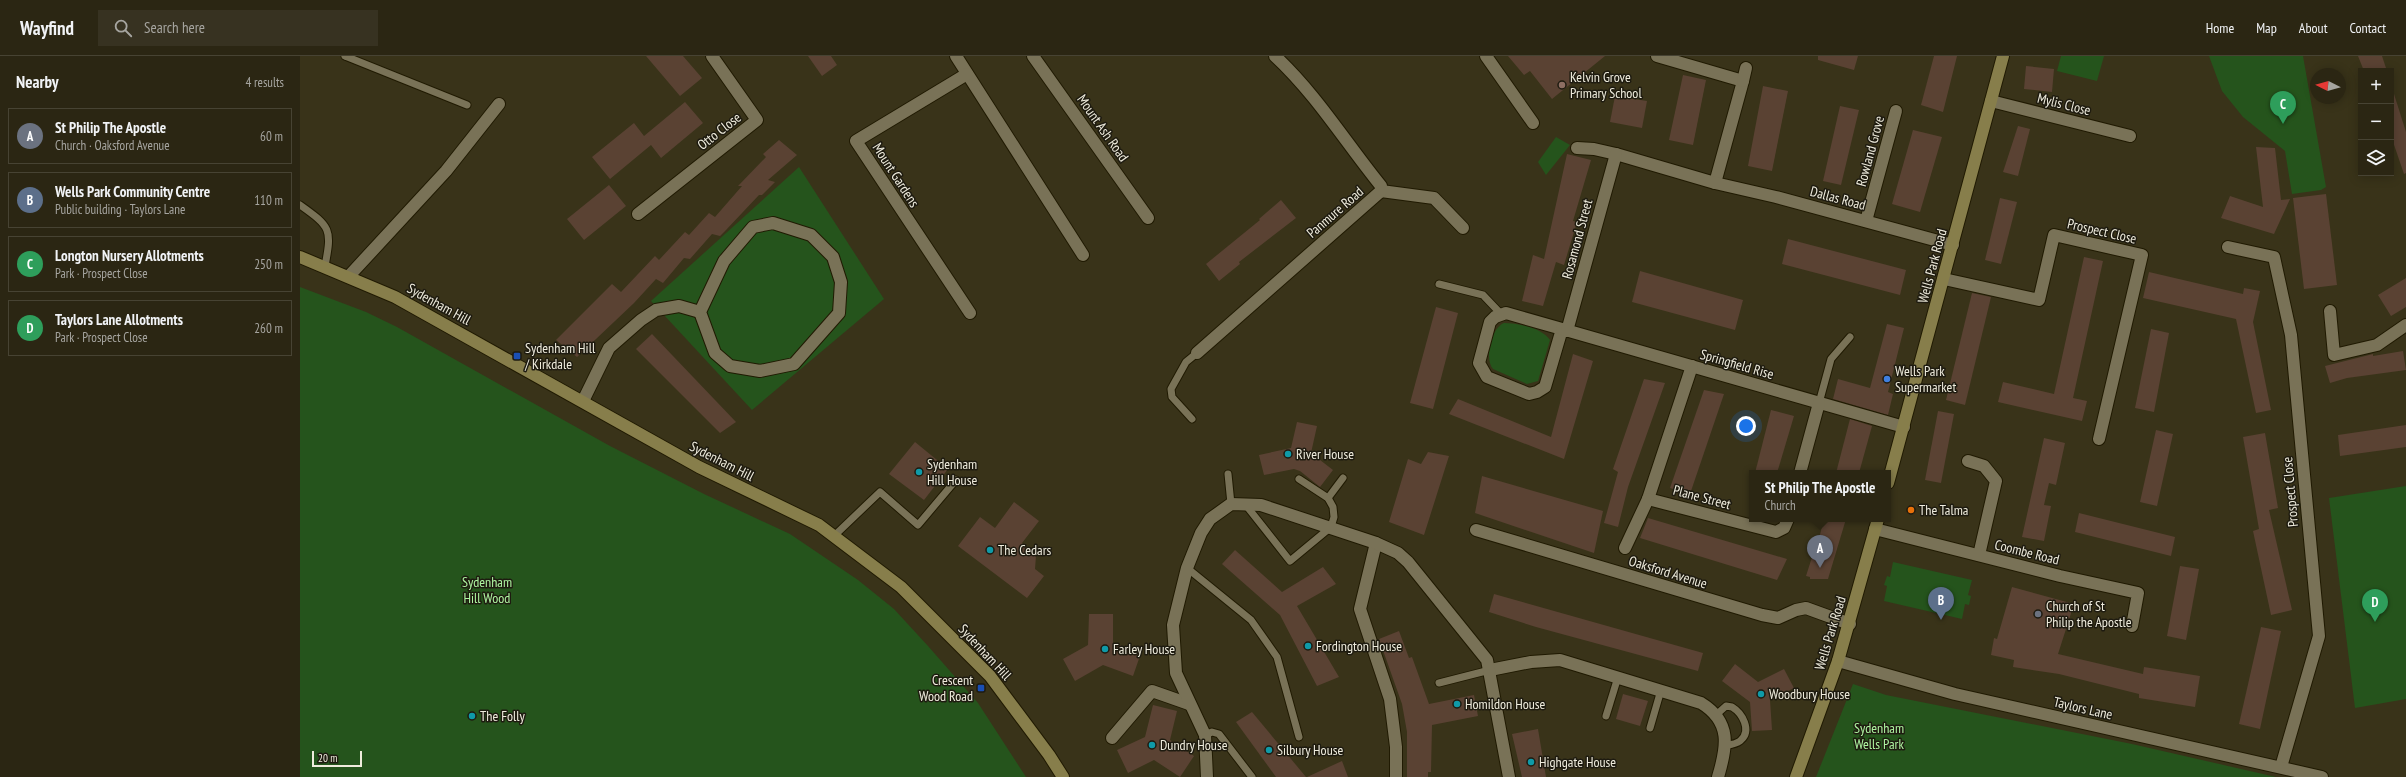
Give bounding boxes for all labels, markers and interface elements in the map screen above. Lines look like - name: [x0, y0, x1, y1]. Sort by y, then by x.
- search box: [98, 10, 378, 46]
- text: Wayfind: [20, 16, 74, 40]
- icon: search: [112, 17, 134, 39]
- text: Search here: [144, 18, 205, 37]
- text: Home: [2206, 19, 2234, 37]
- text: Map: [2256, 19, 2277, 37]
- text: About: [2299, 19, 2328, 37]
- text: Contact: [2350, 19, 2386, 37]
- place label: Kelvin Grove Primary School: [1570, 68, 1642, 102]
- north arrow: [2310, 68, 2346, 104]
- map controls: [2358, 68, 2394, 176]
- button: +: [2358, 68, 2394, 104]
- text: Nearby: [16, 71, 59, 93]
- text: 4 results: [245, 74, 284, 91]
- marker: Kelvin Grove Primary School: [1557, 80, 1567, 90]
- street label: Mylis Close: [2035, 89, 2093, 119]
- street label: Mount Ash Road: [1073, 91, 1133, 165]
- pin: C: [2270, 91, 2296, 124]
- button: −: [2358, 104, 2394, 140]
- street label: Otto Close: [694, 108, 745, 154]
- street label: Rowland Grove: [1852, 114, 1888, 188]
- text: St Philip The Apostle: [55, 118, 166, 137]
- text: A: [27, 128, 33, 145]
- text: 60 m: [260, 128, 283, 145]
- text: Church · Oaksford Avenue: [55, 137, 170, 154]
- street label: Mount Gardens: [869, 139, 924, 211]
- button: layers: [2358, 140, 2394, 176]
- text: Wells Park Community Centre: [55, 182, 210, 201]
- street label: Panmure Road: [1303, 182, 1367, 242]
- street label: Dallas Road: [1808, 182, 1868, 214]
- text: B: [27, 192, 33, 209]
- text: 110 m: [254, 192, 283, 209]
- street label: Rosamond Street: [1558, 197, 1596, 281]
- text: Public building · Taylors Lane: [55, 201, 185, 218]
- street label: Prospect Close: [2066, 214, 2139, 248]
- street label: Wells Park Road: [1913, 227, 1951, 305]
- text: Longton Nursery Allotments: [55, 246, 204, 265]
- text: C: [27, 256, 33, 273]
- text: 250 m: [254, 256, 283, 273]
- text: Park · Prospect Close: [55, 265, 148, 282]
- street label: Sydenham Hill: [404, 279, 475, 329]
- text: Taylors Lane Allotments: [55, 310, 183, 329]
- text: D: [27, 320, 33, 337]
- text: 260 m: [254, 320, 283, 337]
- text: Park · Prospect Close: [55, 329, 148, 346]
- place label: Sydenham Hill / Kirkdale: [524, 339, 596, 373]
- street label: Springfield Rise: [1698, 345, 1776, 383]
- marker: Sydenham Hill / Kirkdale: [512, 351, 522, 361]
- place label: Wells Park Supermarket: [1895, 362, 1956, 396]
- marker: Wells Park Supermarket: [1882, 374, 1892, 384]
- your location: [1736, 416, 1756, 436]
- street label: Sydenham Hill: [687, 437, 758, 485]
- place label: River House: [1296, 445, 1354, 463]
- marker: River House: [1283, 449, 1293, 459]
- place label: Sydenham Hill House: [927, 455, 977, 489]
- street label: Prospect Close: [2278, 456, 2302, 528]
- marker: Sydenham Hill House: [914, 467, 924, 477]
- popup: [1749, 470, 1891, 522]
- text: St Philip The Apostle: [1764, 478, 1876, 497]
- street label: Plane Street: [1671, 481, 1733, 513]
- text: Church: [1764, 497, 1796, 514]
- place label: The Talma: [1919, 501, 1968, 519]
- marker: The Talma: [1906, 505, 1916, 515]
- pin: A: [1807, 535, 1833, 568]
- street label: Coombe Road: [1993, 535, 2061, 569]
- place label: The Cedars: [998, 541, 1051, 559]
- marker: The Cedars: [985, 545, 995, 555]
- street label: Oaksford Avenue: [1627, 552, 1710, 592]
- park label: Sydenham Hill Wood: [462, 573, 512, 607]
- pin: B: [1928, 587, 1954, 620]
- pin: D: [2362, 589, 2388, 622]
- street label: Wells Park Road: [1810, 594, 1850, 672]
- place label: Church of St Philip the Apostle: [2046, 597, 2132, 631]
- marker: Church of St Philip the Apostle: [2033, 609, 2043, 619]
- street label: Sydenham Hill: [954, 620, 1016, 684]
- place label: Fordington House: [1316, 637, 1402, 655]
- place label: Farley House: [1113, 640, 1175, 658]
- marker: Fordington House: [1303, 641, 1313, 651]
- marker: Farley House: [1100, 644, 1110, 654]
- place label: Crescent Wood Road: [919, 671, 973, 705]
- marker: Crescent Wood Road: [976, 683, 986, 693]
- place label: Woodbury House: [1769, 685, 1850, 703]
- marker: Woodbury House: [1756, 689, 1766, 699]
- street label: Taylors Lane: [2052, 692, 2114, 724]
- place label: Homildon House: [1465, 695, 1546, 713]
- marker: Homildon House: [1452, 699, 1462, 709]
- place label: The Folly: [480, 707, 526, 725]
- marker: The Folly: [467, 711, 477, 721]
- park label: Sydenham Wells Park: [1854, 719, 1904, 753]
- place label: Dundry House: [1160, 736, 1228, 754]
- marker: Dundry House: [1147, 740, 1157, 750]
- place label: Silbury House: [1277, 741, 1343, 759]
- marker: Silbury House: [1264, 745, 1274, 755]
- scale bar: [312, 749, 362, 768]
- text: 20 m: [318, 751, 337, 765]
- place label: Highgate House: [1539, 753, 1616, 771]
- marker: Highgate House: [1526, 757, 1536, 767]

